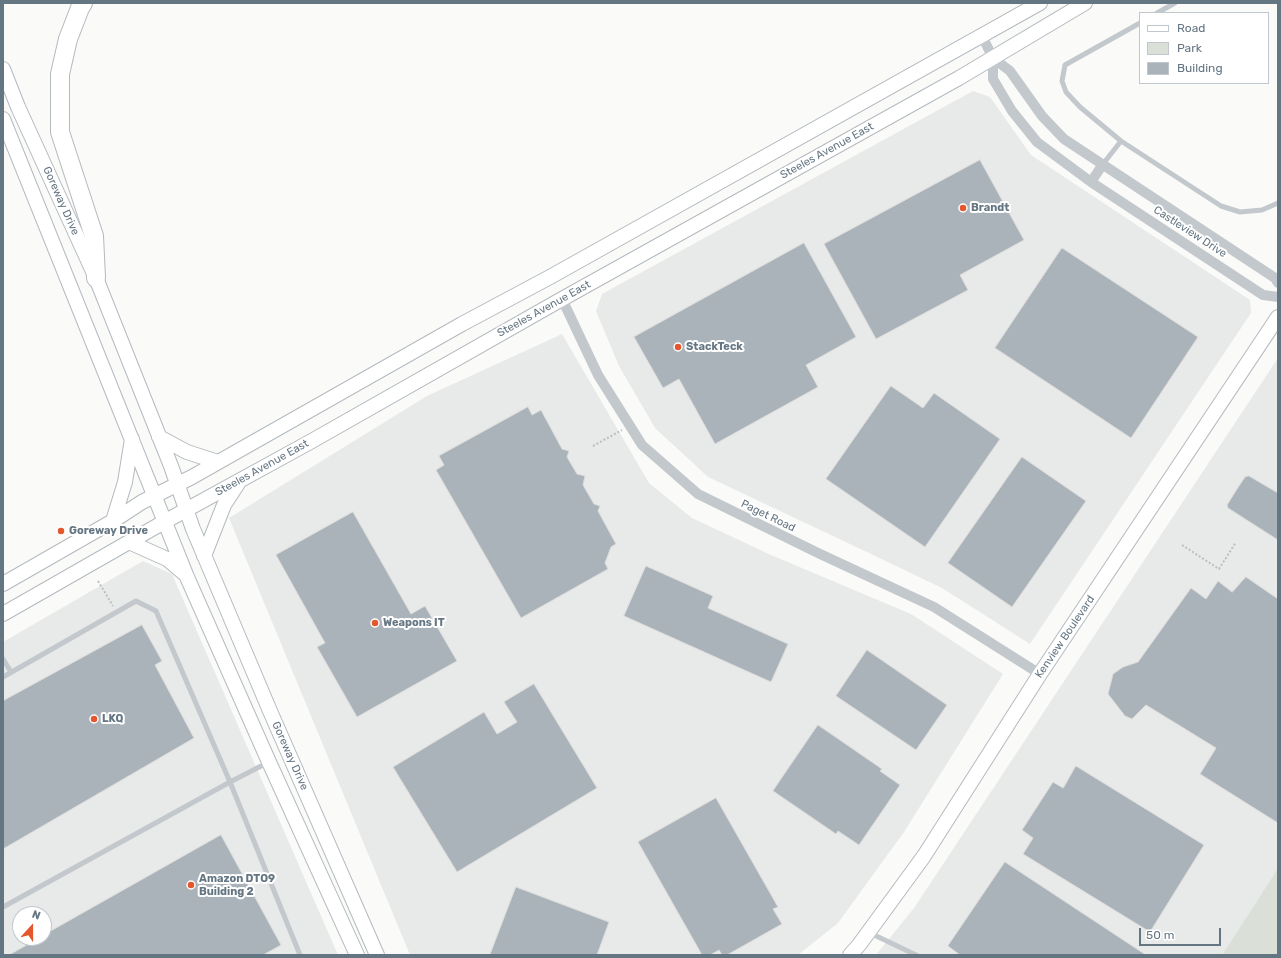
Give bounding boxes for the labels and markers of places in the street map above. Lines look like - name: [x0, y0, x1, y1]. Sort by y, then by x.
- place label: Brandt: [971, 201, 1009, 215]
- marker: Brandt: [958, 203, 968, 213]
- place label: StackTeck: [686, 340, 743, 354]
- marker: StackTeck: [673, 342, 683, 352]
- place label: Goreway Drive: [69, 524, 148, 538]
- marker: Goreway Drive: [56, 526, 66, 536]
- place label: Weapons IT: [383, 616, 445, 630]
- marker: Weapons IT: [370, 618, 380, 628]
- place label: LKQ: [102, 712, 123, 726]
- marker: LKQ: [89, 714, 99, 724]
- place label: Amazon DTO9 Building 2: [199, 872, 275, 898]
- marker: Amazon DTO9 Building 2: [186, 880, 196, 890]

